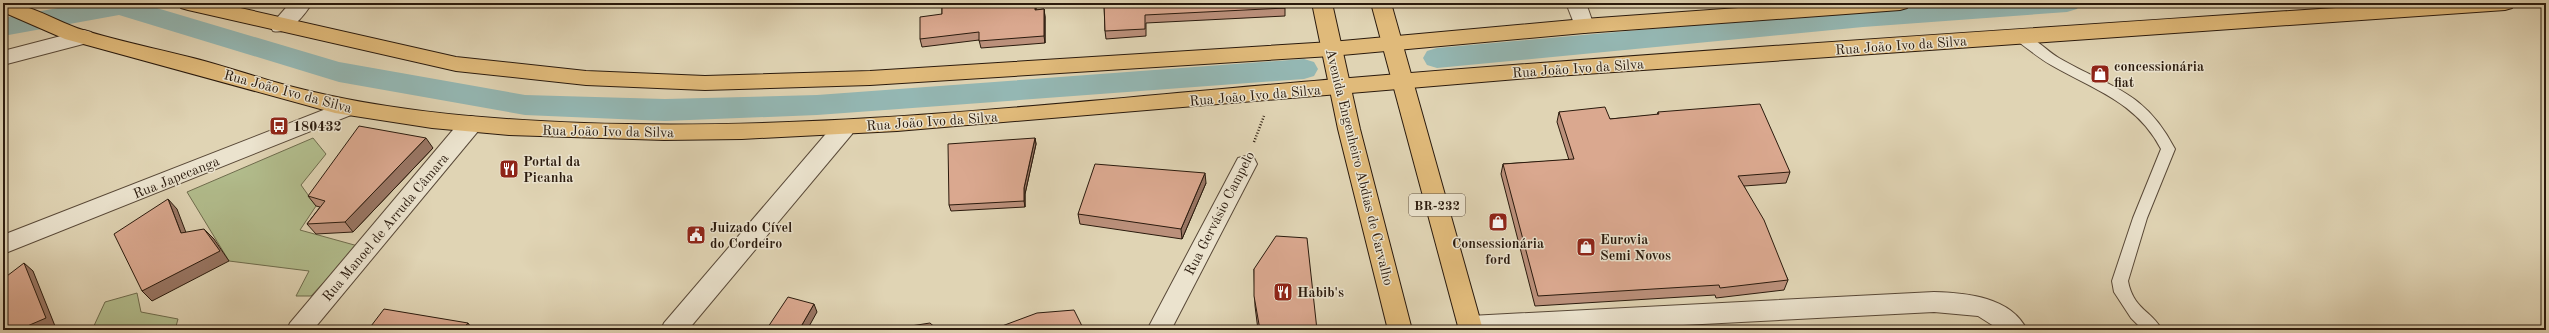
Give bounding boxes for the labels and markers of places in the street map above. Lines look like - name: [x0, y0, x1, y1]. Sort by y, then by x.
- place label: concessionária fiat: [2114, 60, 2204, 90]
- shop icon: concessionária fiat: [2089, 63, 2111, 85]
- bus stop icon: 180432: [268, 115, 290, 137]
- place label: 180432: [293, 120, 342, 134]
- place label: Portal da Picanha: [523, 155, 580, 185]
- restaurant icon: Portal da Picanha: [498, 158, 520, 180]
- shop icon: Consessionária ford: [1487, 211, 1509, 233]
- place label: Juizado Cível do Cordeiro: [710, 221, 792, 251]
- public building icon: Juizado Cível do Cordeiro: [685, 224, 707, 246]
- place label: Eurovia Semi Novos: [1600, 233, 1671, 263]
- shop icon: Eurovia Semi Novos: [1575, 236, 1597, 258]
- place label: Consessionária ford: [1452, 237, 1544, 267]
- restaurant icon: Habib's: [1272, 281, 1294, 303]
- place label: Habib's: [1297, 286, 1344, 300]

